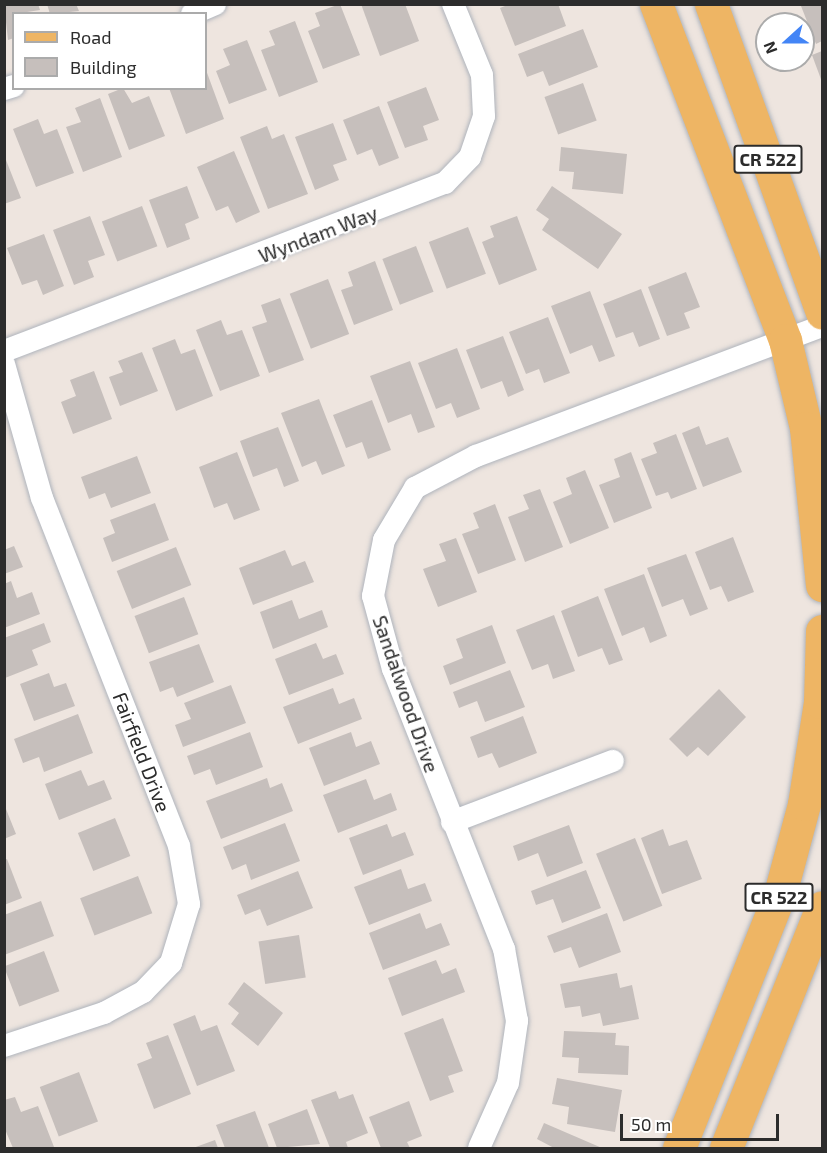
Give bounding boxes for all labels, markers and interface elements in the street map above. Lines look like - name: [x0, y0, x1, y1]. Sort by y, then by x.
- legend: [12, 12, 207, 90]
- north arrow: [755, 12, 815, 72]
- text: Road: [70, 26, 111, 48]
- text: N: [759, 39, 781, 57]
- text: Building: [70, 56, 137, 78]
- road number: CR 522: [734, 144, 802, 174]
- street label: Wyndam Way: [255, 200, 381, 268]
- street label: Sandalwood Drive: [368, 612, 444, 776]
- street label: Fairfield Drive: [108, 689, 176, 815]
- road number: CR 522: [744, 882, 814, 912]
- scale bar: [623, 1102, 782, 1140]
- text: 50 m: [631, 1113, 671, 1135]

